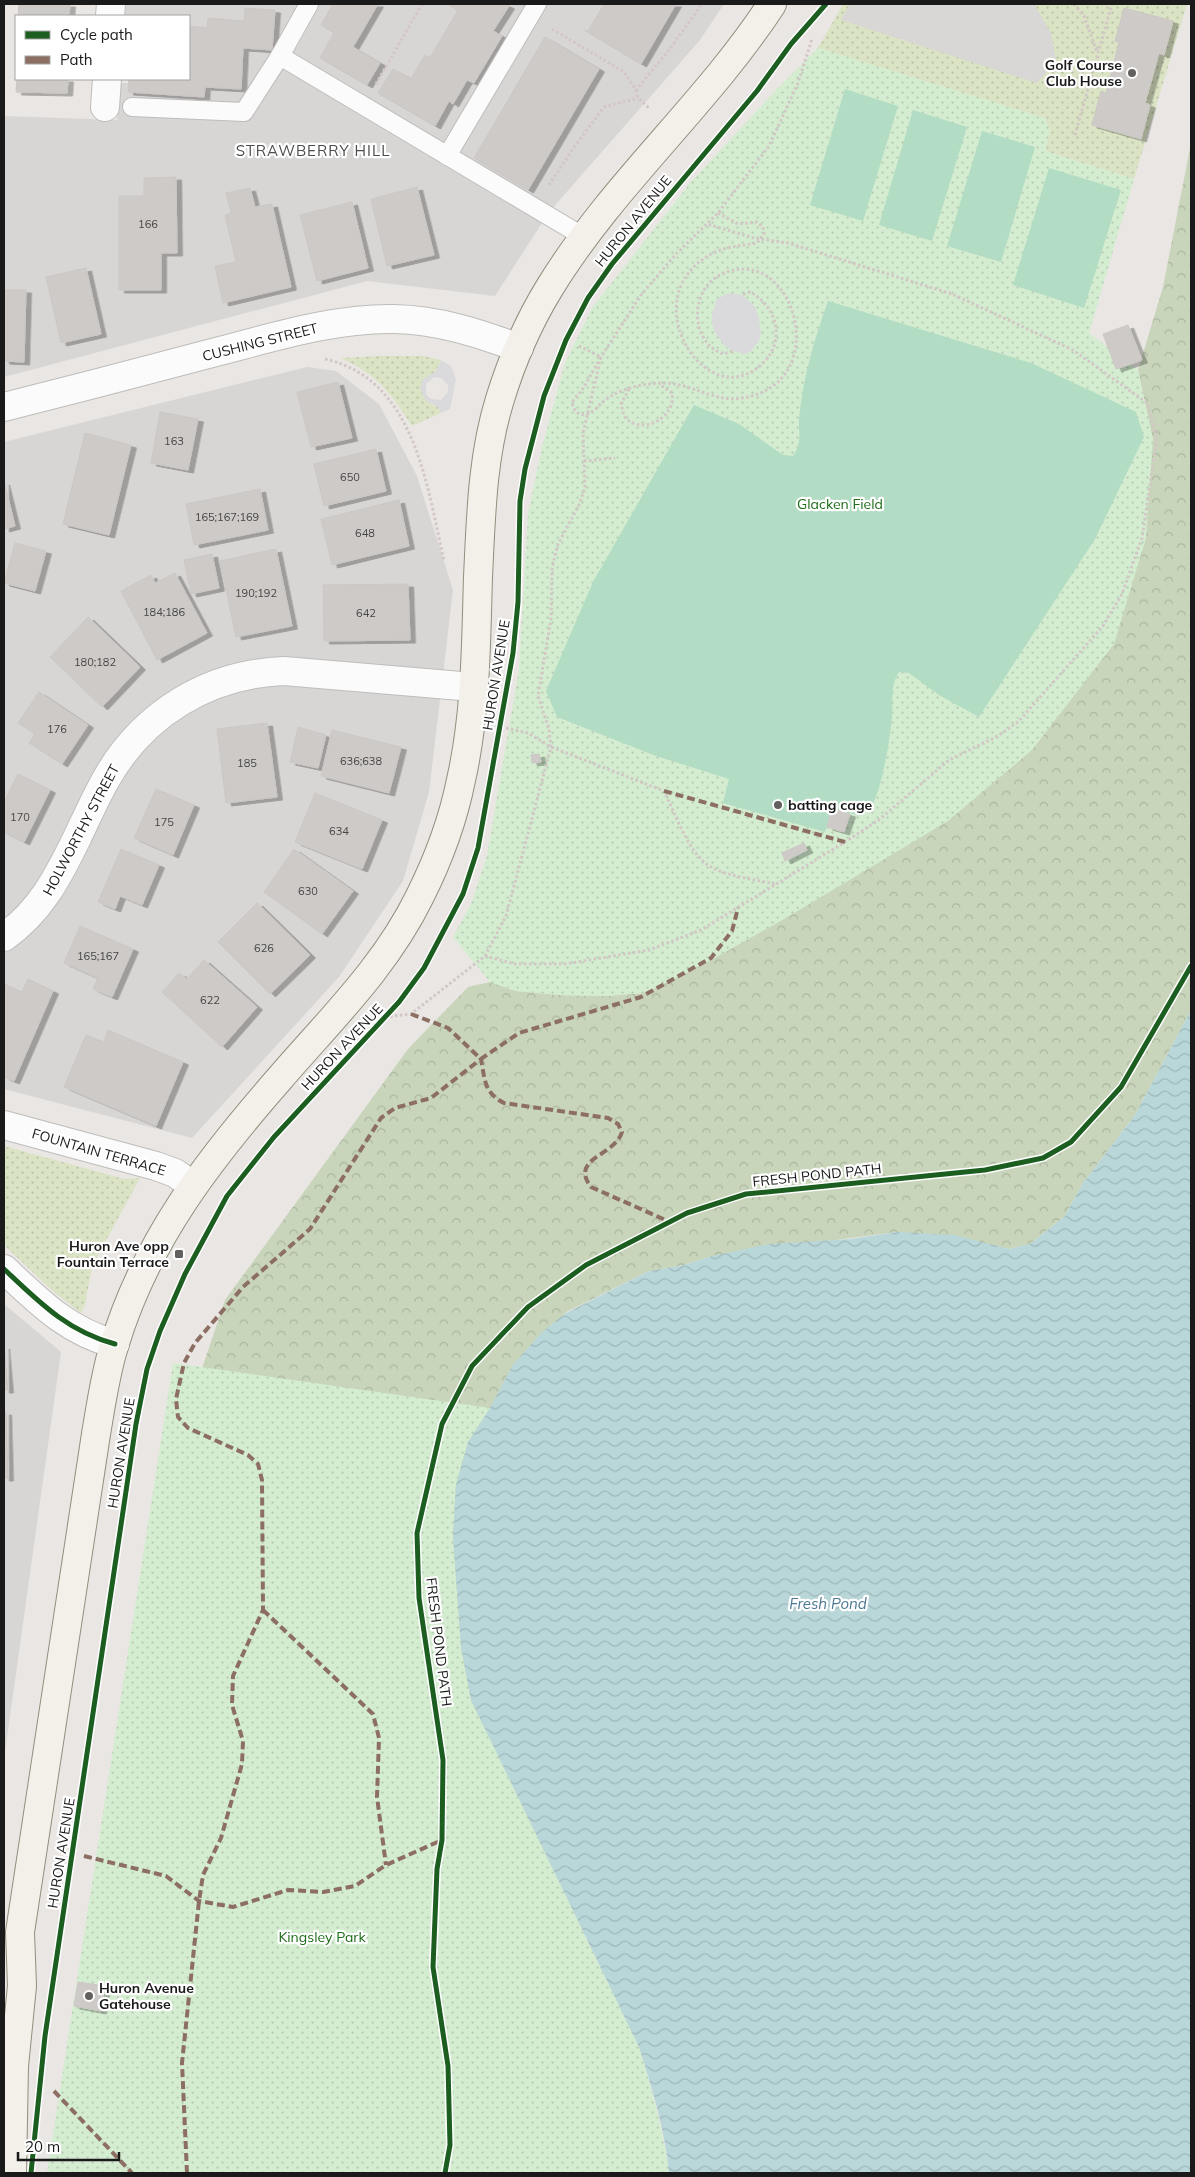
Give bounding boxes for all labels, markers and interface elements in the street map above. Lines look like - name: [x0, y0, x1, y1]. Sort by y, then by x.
- legend: [15, 15, 190, 80]
- text: Cycle path: [60, 25, 133, 44]
- text: Path: [60, 50, 92, 69]
- place label: Golf Course Club House: [1045, 56, 1122, 90]
- marker: Golf Course Club House: [1126, 67, 1138, 79]
- district label: STRAWBERRY HILL: [236, 141, 390, 160]
- street label: HURON AVENUE: [591, 172, 675, 270]
- house number: 166: [138, 217, 158, 231]
- street label: CUSHING STREET: [200, 319, 320, 365]
- house number: 163: [164, 434, 184, 448]
- house number: 650: [340, 470, 360, 484]
- park label: Glacken Field: [797, 495, 883, 513]
- house number: 165;167;169: [195, 510, 259, 524]
- house number: 648: [355, 526, 375, 540]
- house number: 190;192: [235, 586, 277, 600]
- house number: 184;186: [143, 605, 185, 619]
- house number: 642: [356, 606, 376, 620]
- street label: HURON AVENUE: [478, 618, 514, 732]
- house number: 180;182: [74, 655, 116, 669]
- house number: 176: [47, 722, 67, 736]
- house number: 636;638: [340, 754, 382, 768]
- house number: 185: [237, 756, 257, 770]
- street label: HOLWORTHY STREET: [39, 761, 123, 899]
- place label: batting cage: [788, 796, 873, 814]
- marker: batting cage: [772, 799, 784, 811]
- house number: 170: [10, 810, 30, 824]
- house number: 175: [154, 815, 174, 829]
- house number: 634: [329, 824, 349, 838]
- house number: 630: [298, 884, 318, 898]
- house number: 626: [254, 941, 274, 955]
- house number: 165;167: [77, 949, 119, 963]
- house number: 622: [200, 993, 220, 1007]
- street label: HURON AVENUE: [297, 1000, 387, 1094]
- street label: FOUNTAIN TERRACE: [30, 1124, 168, 1180]
- street label: FRESH POND PATH: [752, 1159, 882, 1191]
- place label: Huron Ave opp Fountain Terrace: [57, 1237, 169, 1271]
- marker: Huron Ave opp Fountain Terrace: [173, 1248, 185, 1260]
- street label: HURON AVENUE: [103, 1396, 139, 1510]
- street label: FRESH POND PATH: [422, 1577, 456, 1707]
- water label: Fresh Pond: [789, 1594, 867, 1613]
- street label: HURON AVENUE: [43, 1796, 79, 1910]
- park label: Kingsley Park: [278, 1928, 366, 1946]
- place label: Huron Avenue Gatehouse: [99, 1979, 194, 2013]
- marker: Huron Avenue Gatehouse: [83, 1990, 95, 2002]
- scale bar: [18, 2130, 119, 2162]
- text: 20 m: [25, 2137, 60, 2156]

